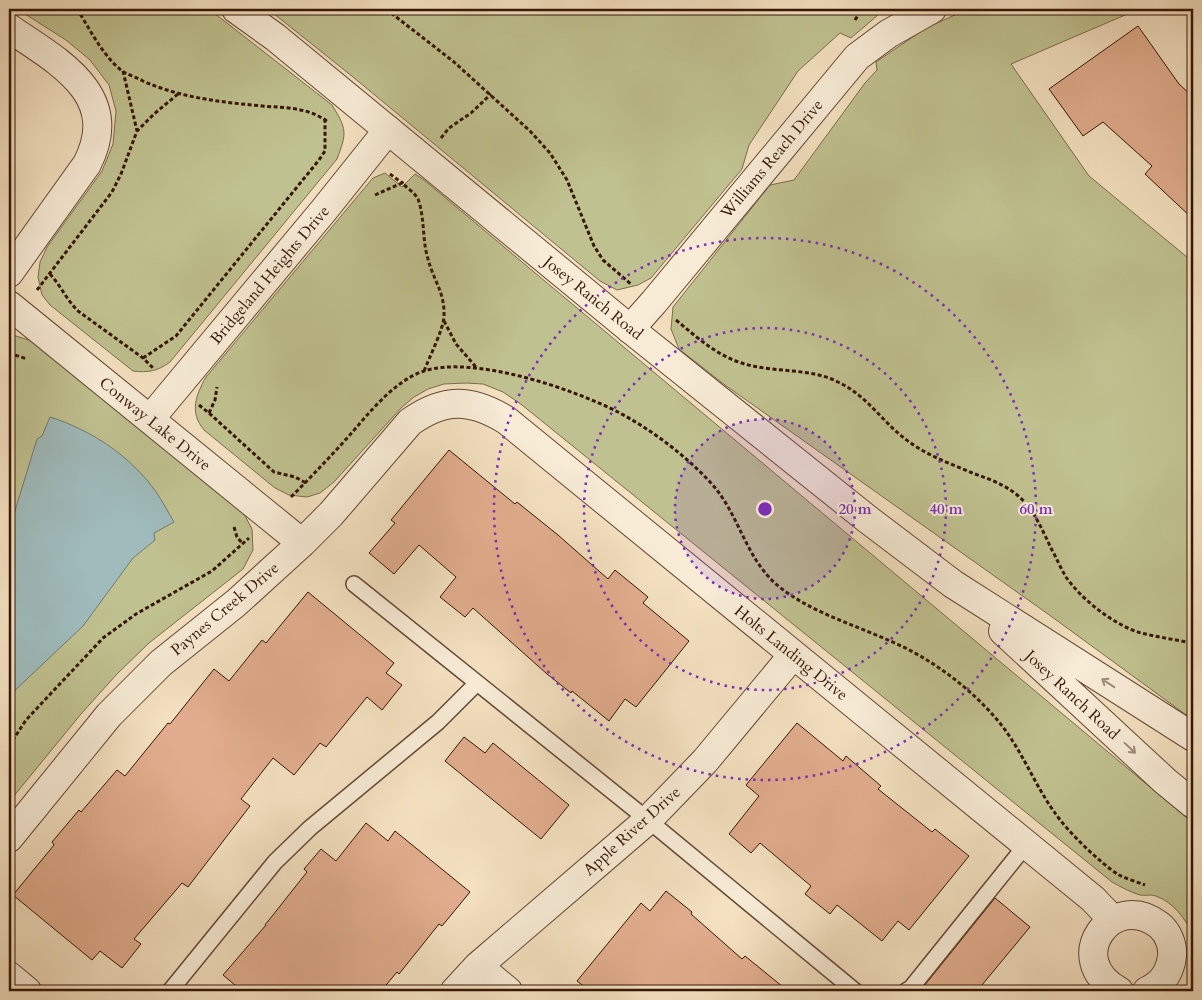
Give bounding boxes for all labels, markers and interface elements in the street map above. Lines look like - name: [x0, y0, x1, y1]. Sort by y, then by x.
- street label: Williams Reach Drive: [715, 95, 828, 224]
- street label: Bridgeland Heights Drive: [205, 201, 335, 349]
- street label: Josey Ranch Road: [537, 250, 648, 345]
- street label: Conway Lake Drive: [94, 372, 216, 476]
- text: 20 m: [838, 499, 872, 519]
- text: 40 m: [929, 499, 963, 519]
- text: 60 m: [1019, 499, 1053, 519]
- centre of rings: [756, 500, 774, 518]
- street label: Paynes Creek Drive: [166, 557, 284, 661]
- street label: Holts Landing Drive: [729, 600, 853, 706]
- street label: Josey Ranch Road: [1018, 644, 1124, 745]
- one-way arrow: [1101, 678, 1115, 688]
- one-way arrow: [1123, 742, 1136, 754]
- street label: Apple River Drive: [579, 781, 685, 881]

